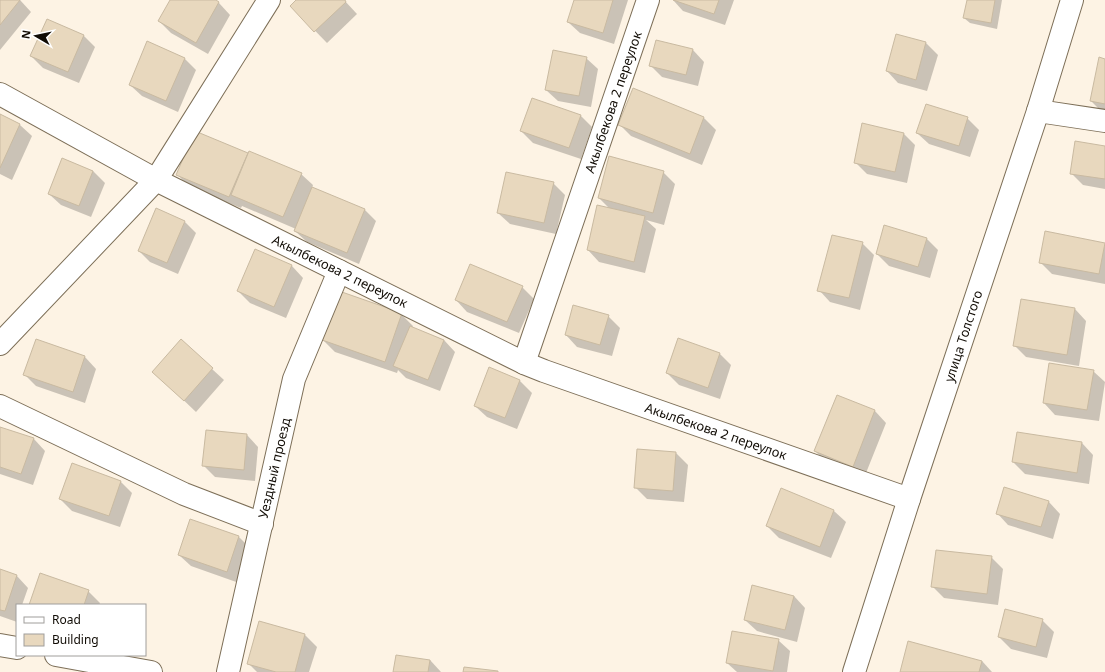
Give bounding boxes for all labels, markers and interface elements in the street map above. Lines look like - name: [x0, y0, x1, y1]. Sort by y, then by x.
- north arrow: [16, 16, 56, 56]
- text: N: [18, 29, 34, 40]
- street label: Акылбекова 2 переулок: [580, 29, 646, 175]
- street label: Акылбекова 2 переулок: [269, 230, 411, 312]
- street label: улица Толстого: [940, 287, 986, 384]
- street label: Акылбекова 2 переулок: [643, 398, 789, 464]
- street label: Уездный проезд: [254, 416, 294, 520]
- legend: [16, 604, 146, 656]
- text: Road: [52, 611, 81, 628]
- text: Building: [52, 631, 99, 648]

